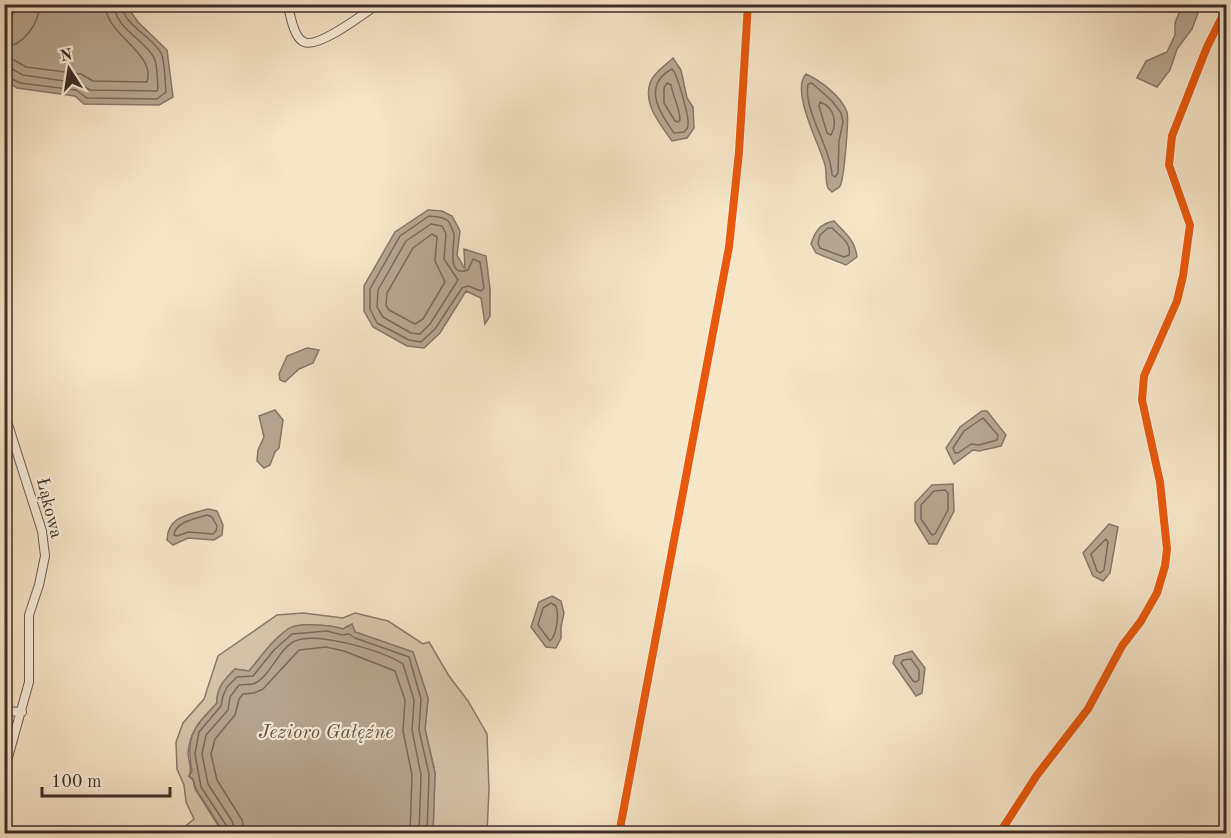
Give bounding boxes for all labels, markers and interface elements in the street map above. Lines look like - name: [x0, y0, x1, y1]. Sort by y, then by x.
- north arrow: [39, 39, 99, 99]
- text: N: [59, 47, 75, 65]
- street label: Łąkowa: [33, 476, 65, 540]
- water label: Jezioro Gałęźne: [258, 723, 394, 743]
- scale bar: [42, 760, 170, 798]
- text: 100 m: [51, 773, 102, 791]

